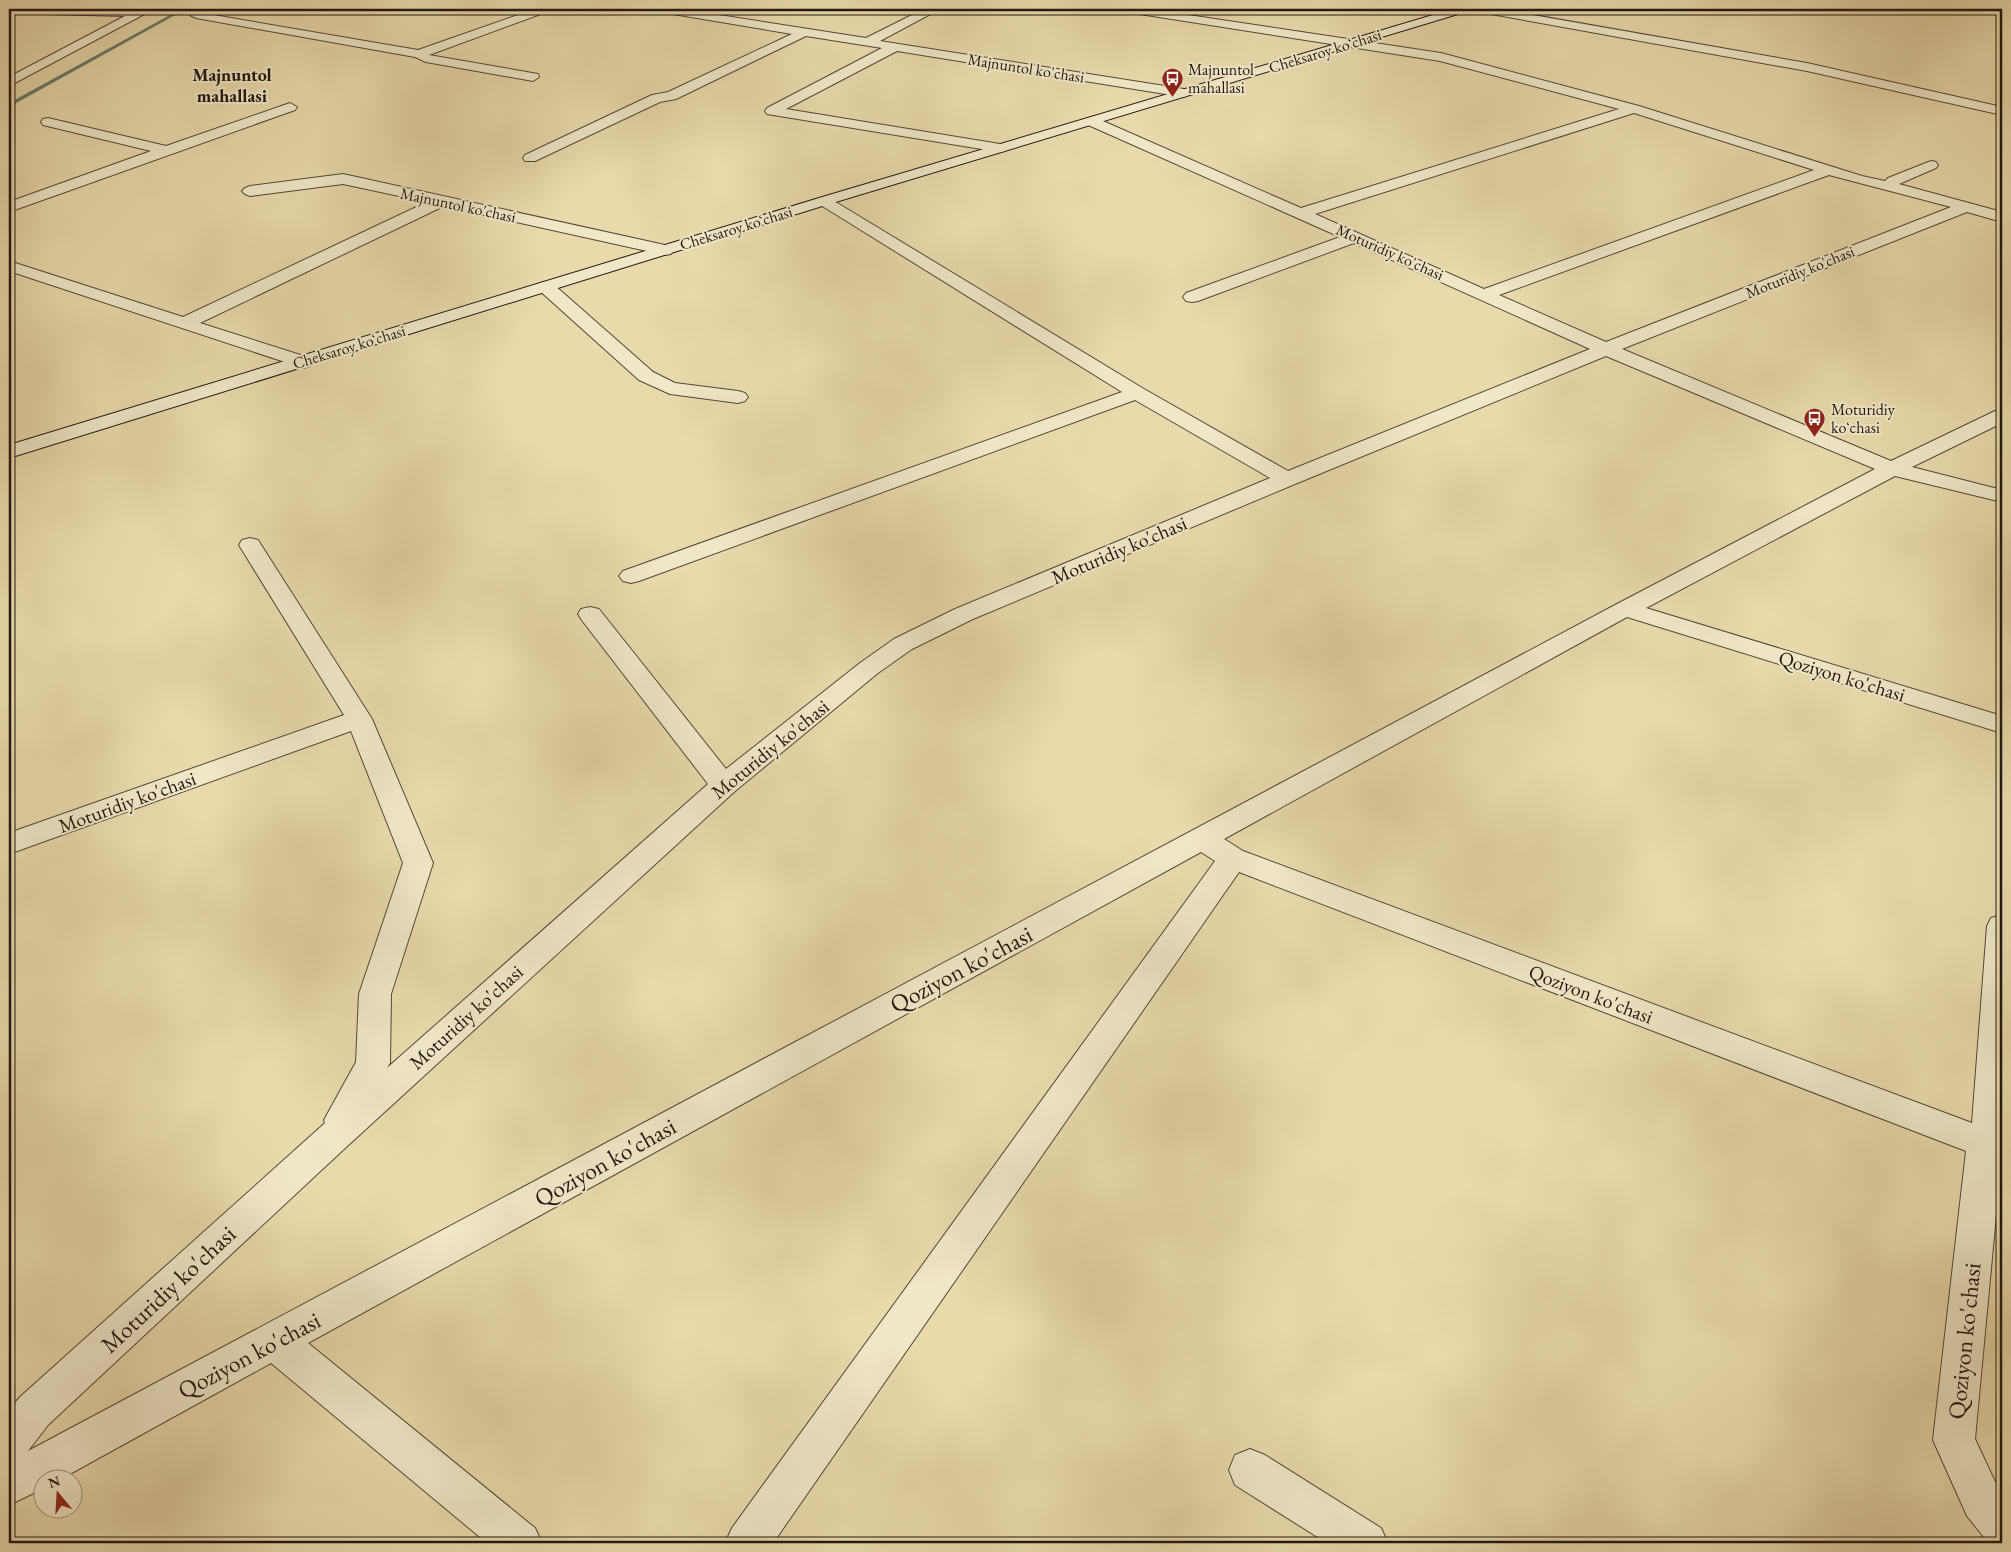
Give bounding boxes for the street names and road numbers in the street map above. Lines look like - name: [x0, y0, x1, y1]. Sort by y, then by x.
- street label: Cheksaroy koʻchasi: [1266, 24, 1384, 78]
- street label: Majnuntol ko'chasi: [966, 48, 1086, 88]
- street label: Majnuntol ko'chasi: [398, 182, 518, 228]
- street label: Cheksaroy koʻchasi: [677, 201, 795, 255]
- street label: Moturidiy ko'chasi: [1333, 219, 1447, 285]
- street label: Moturidiy ko'chasi: [1742, 241, 1858, 303]
- street label: Cheksaroy koʻchasi: [290, 320, 408, 374]
- street label: Moturidiy ko'chasi: [1047, 510, 1191, 590]
- street label: Qoziyon ko'chasi: [1776, 644, 1909, 708]
- street label: Moturidiy ko'chasi: [706, 693, 835, 805]
- street label: Moturidiy ko'chasi: [55, 765, 200, 839]
- street label: Qoziyon ko'chasi: [884, 918, 1038, 1020]
- street label: Qoziyon ko'chasi: [1525, 958, 1657, 1030]
- street label: Moturidiy ko'chasi: [404, 959, 529, 1075]
- street label: Qoziyon ko'chasi: [529, 1110, 681, 1214]
- street label: Moturidiy ko'chasi: [94, 1218, 242, 1360]
- street label: Qoziyon ko'chasi: [1940, 1261, 1988, 1421]
- street label: Qoziyon ko'chasi: [172, 1304, 326, 1406]

